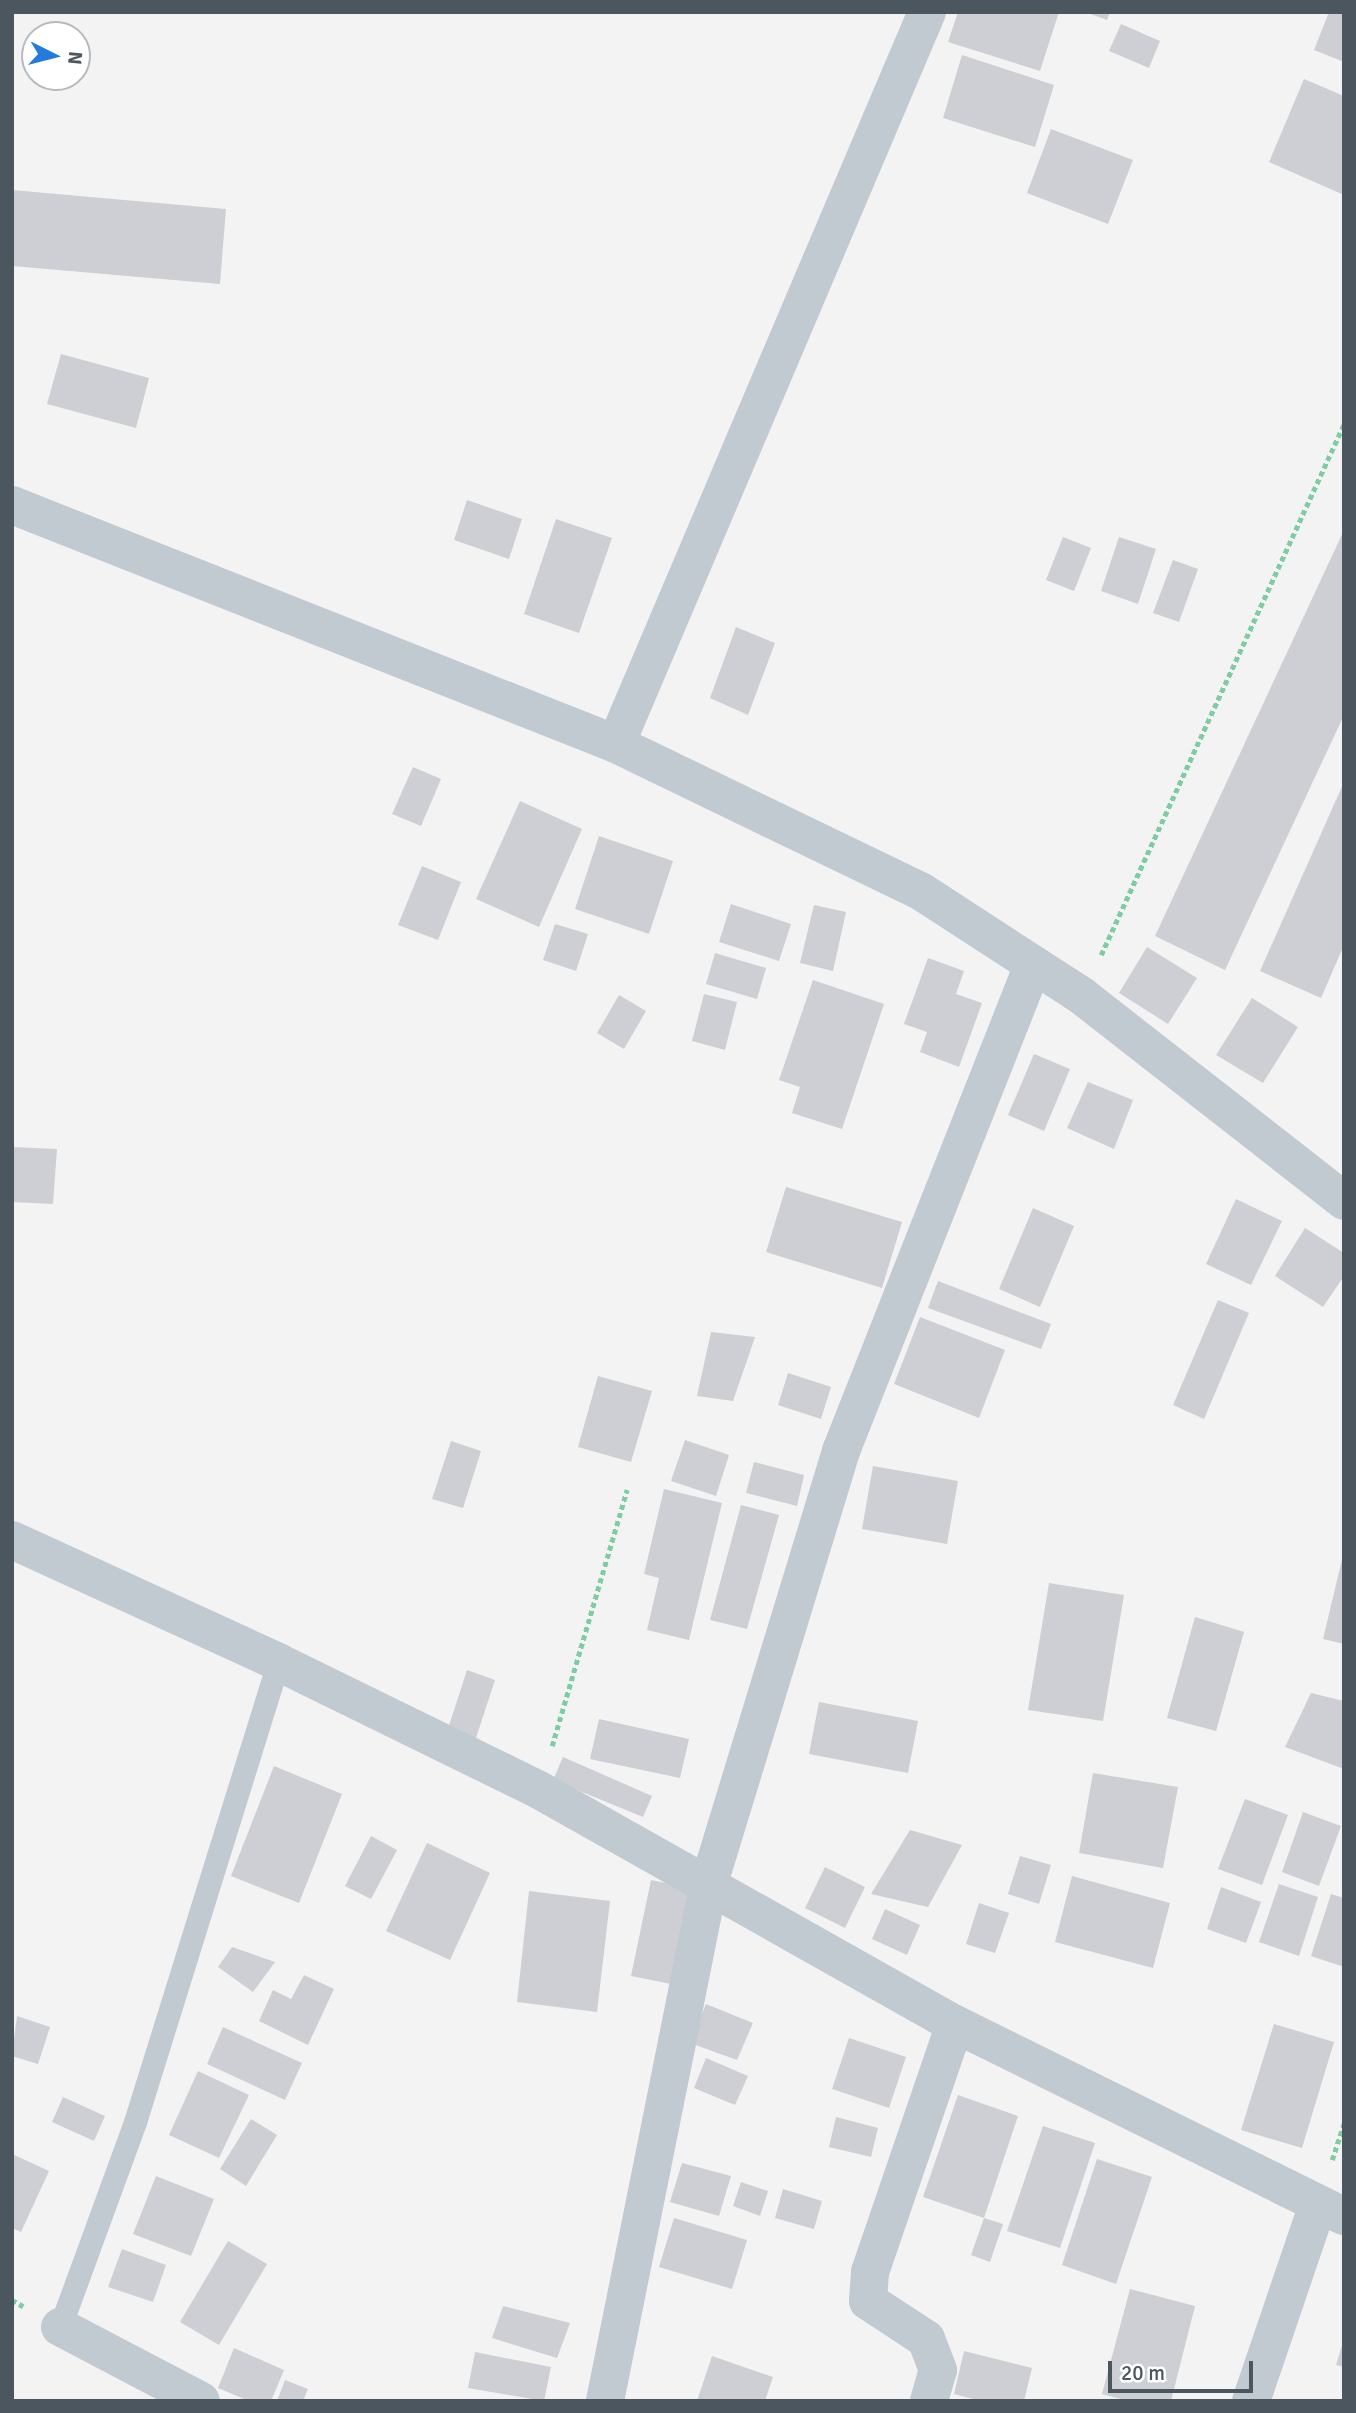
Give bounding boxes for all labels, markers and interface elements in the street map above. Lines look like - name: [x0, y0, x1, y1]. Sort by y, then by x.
- north arrow: [21, 21, 91, 91]
- text: N: [62, 50, 88, 66]
- scale bar: [1111, 2346, 1256, 2390]
- text: 20 m: [1121, 2360, 1165, 2386]

